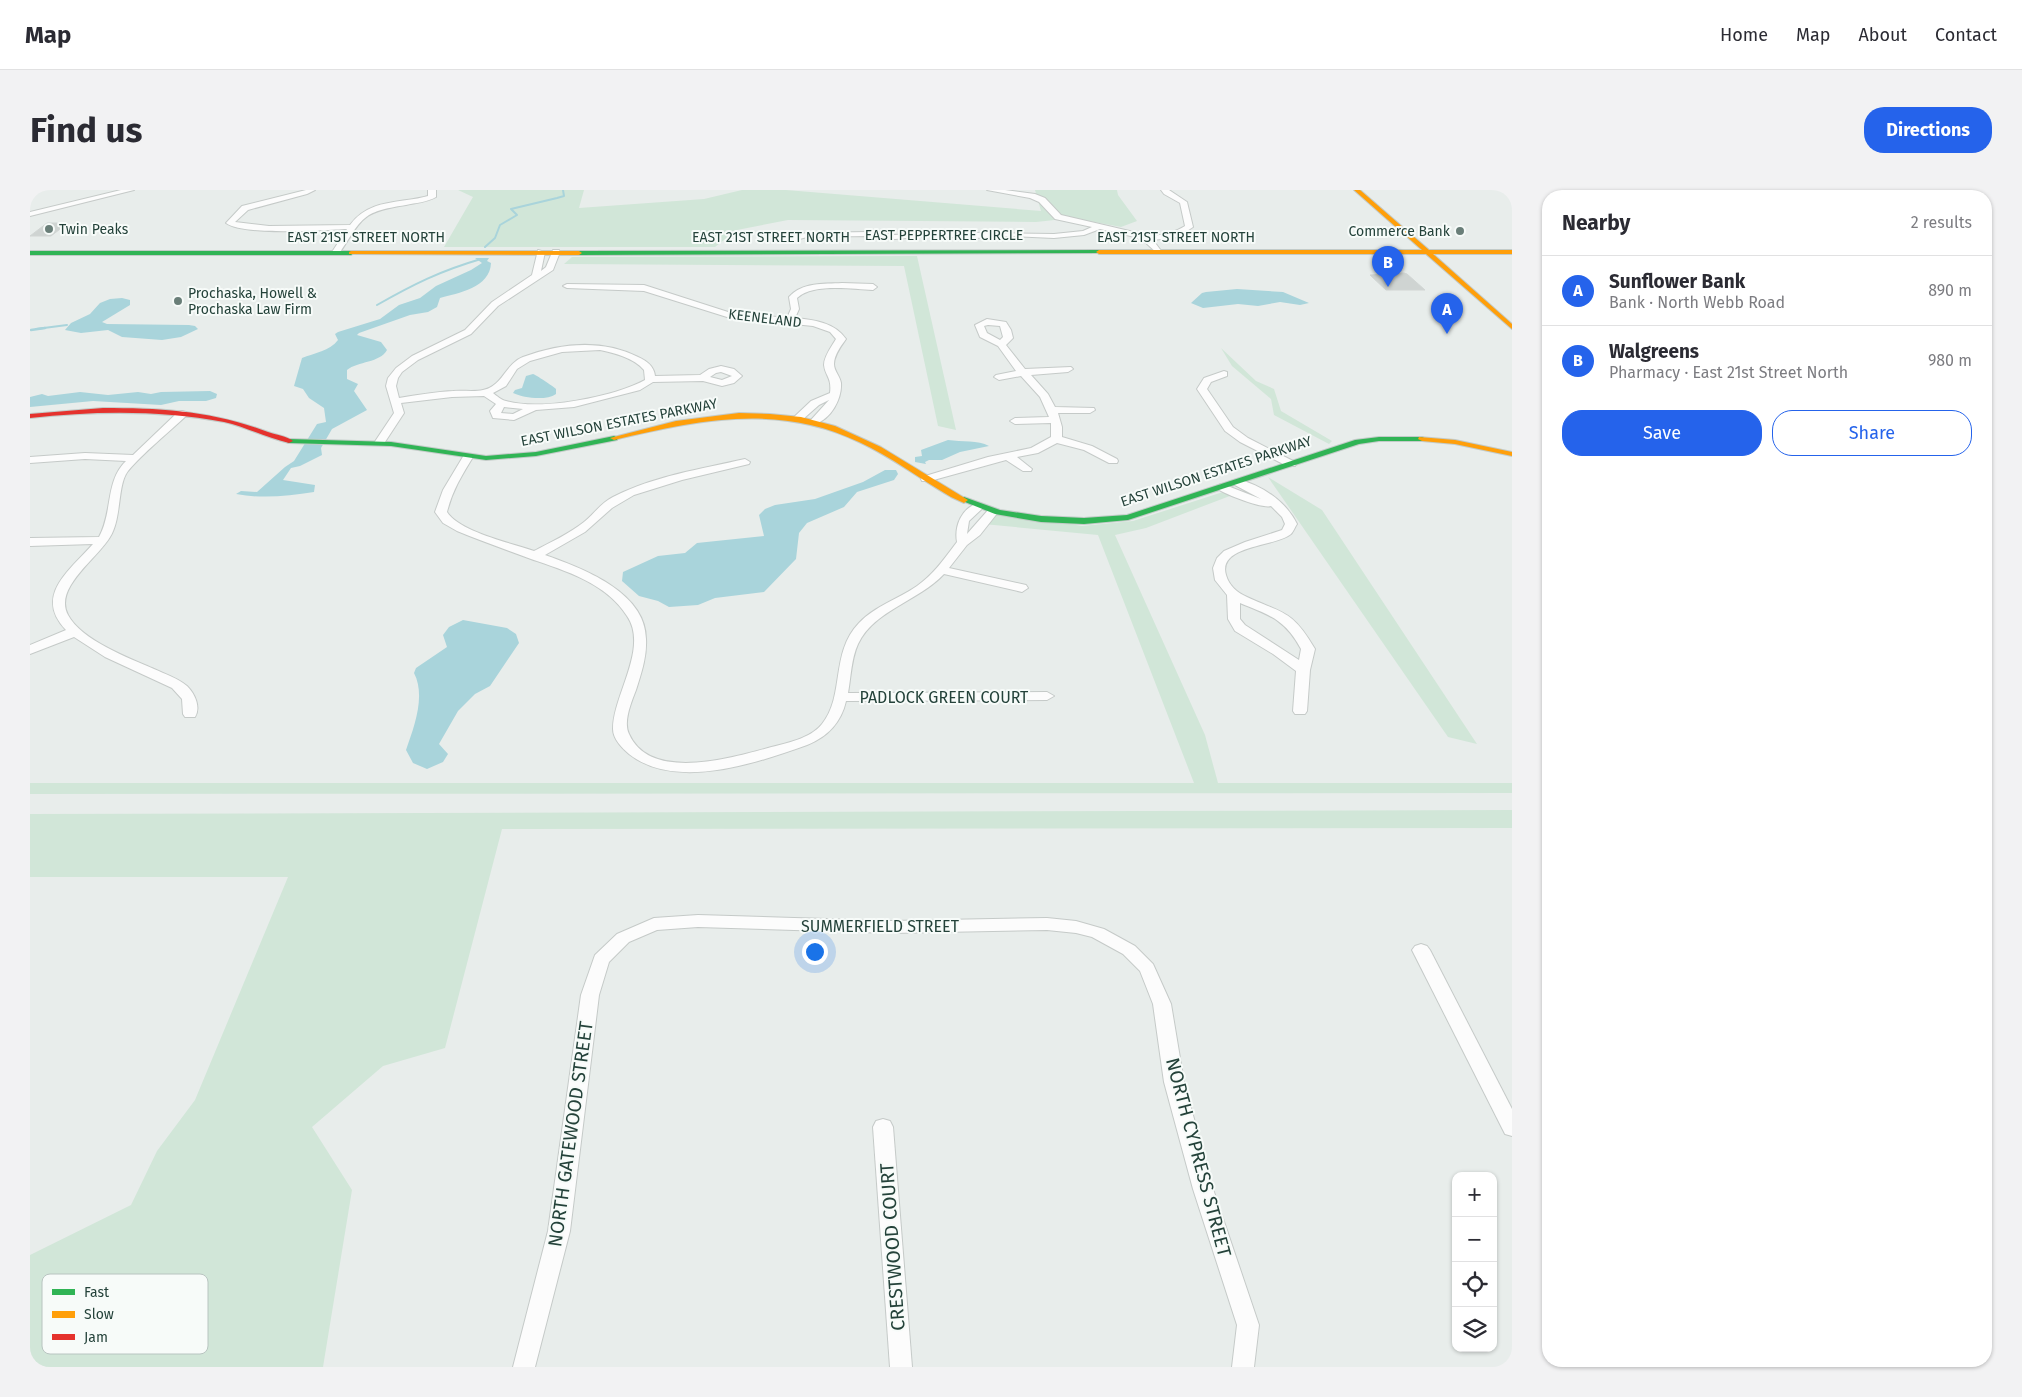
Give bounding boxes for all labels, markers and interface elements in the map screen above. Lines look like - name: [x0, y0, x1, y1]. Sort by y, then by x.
- text: Map: [25, 21, 71, 49]
- text: Home: [1720, 24, 1768, 46]
- text: Map: [1796, 24, 1830, 46]
- text: About: [1858, 24, 1907, 46]
- text: Contact: [1935, 24, 1997, 46]
- button: Directions: [1864, 107, 1992, 153]
- text: Find us: [30, 109, 142, 151]
- text: Nearby: [1562, 210, 1630, 236]
- text: 2 results: [1911, 213, 1972, 232]
- place label: Twin Peaks: [59, 221, 129, 238]
- marker: Twin Peaks: [43, 223, 55, 235]
- place label: Commerce Bank: [1348, 223, 1451, 240]
- marker: Commerce Bank: [1454, 225, 1466, 237]
- street label: EAST PEPPERTREE CIRCLE: [865, 227, 1023, 244]
- street label: EAST 21ST STREET NORTH: [287, 229, 445, 246]
- street label: EAST 21ST STREET NORTH: [692, 229, 850, 246]
- street label: EAST 21ST STREET NORTH: [1097, 229, 1255, 246]
- pin: B: [1372, 246, 1404, 287]
- text: Sunflower Bank: [1609, 270, 1745, 293]
- text: A: [1573, 281, 1583, 300]
- text: 890 m: [1928, 281, 1972, 300]
- place label: Prochaska, Howell & Prochaska Law Firm: [188, 285, 317, 318]
- pin: A: [1431, 293, 1463, 334]
- text: Bank · North Webb Road: [1609, 293, 1785, 312]
- marker: Prochaska, Howell & Prochaska Law Firm: [172, 295, 184, 307]
- street label: KEENELAND: [727, 306, 803, 331]
- text: Walgreens: [1609, 340, 1699, 363]
- text: B: [1573, 351, 1583, 370]
- text: 980 m: [1928, 351, 1972, 370]
- text: Pharmacy · East 21st Street North: [1609, 363, 1848, 382]
- street label: EAST WILSON ESTATES PARKWAY: [519, 395, 719, 450]
- button: Save: [1562, 410, 1762, 456]
- button: Share: [1772, 410, 1972, 456]
- street label: EAST WILSON ESTATES PARKWAY: [1118, 432, 1314, 510]
- street label: PADLOCK GREEN COURT: [860, 688, 1029, 707]
- street label: SUMMERFIELD STREET: [801, 917, 960, 936]
- your location: [802, 939, 828, 965]
- street label: NORTH GATEWOOD STREET: [543, 1020, 598, 1248]
- street label: NORTH CYPRESS STREET: [1161, 1055, 1236, 1259]
- street label: CRESTWOOD COURT: [875, 1162, 910, 1332]
- map controls: [1452, 1172, 1497, 1352]
- button: +: [1452, 1172, 1497, 1217]
- button: −: [1452, 1217, 1497, 1262]
- button: locate: [1452, 1262, 1497, 1307]
- legend: [42, 1274, 208, 1354]
- text: Fast: [84, 1284, 110, 1301]
- text: Slow: [84, 1306, 114, 1323]
- button: layers: [1452, 1307, 1497, 1352]
- text: Jam: [84, 1329, 108, 1346]

